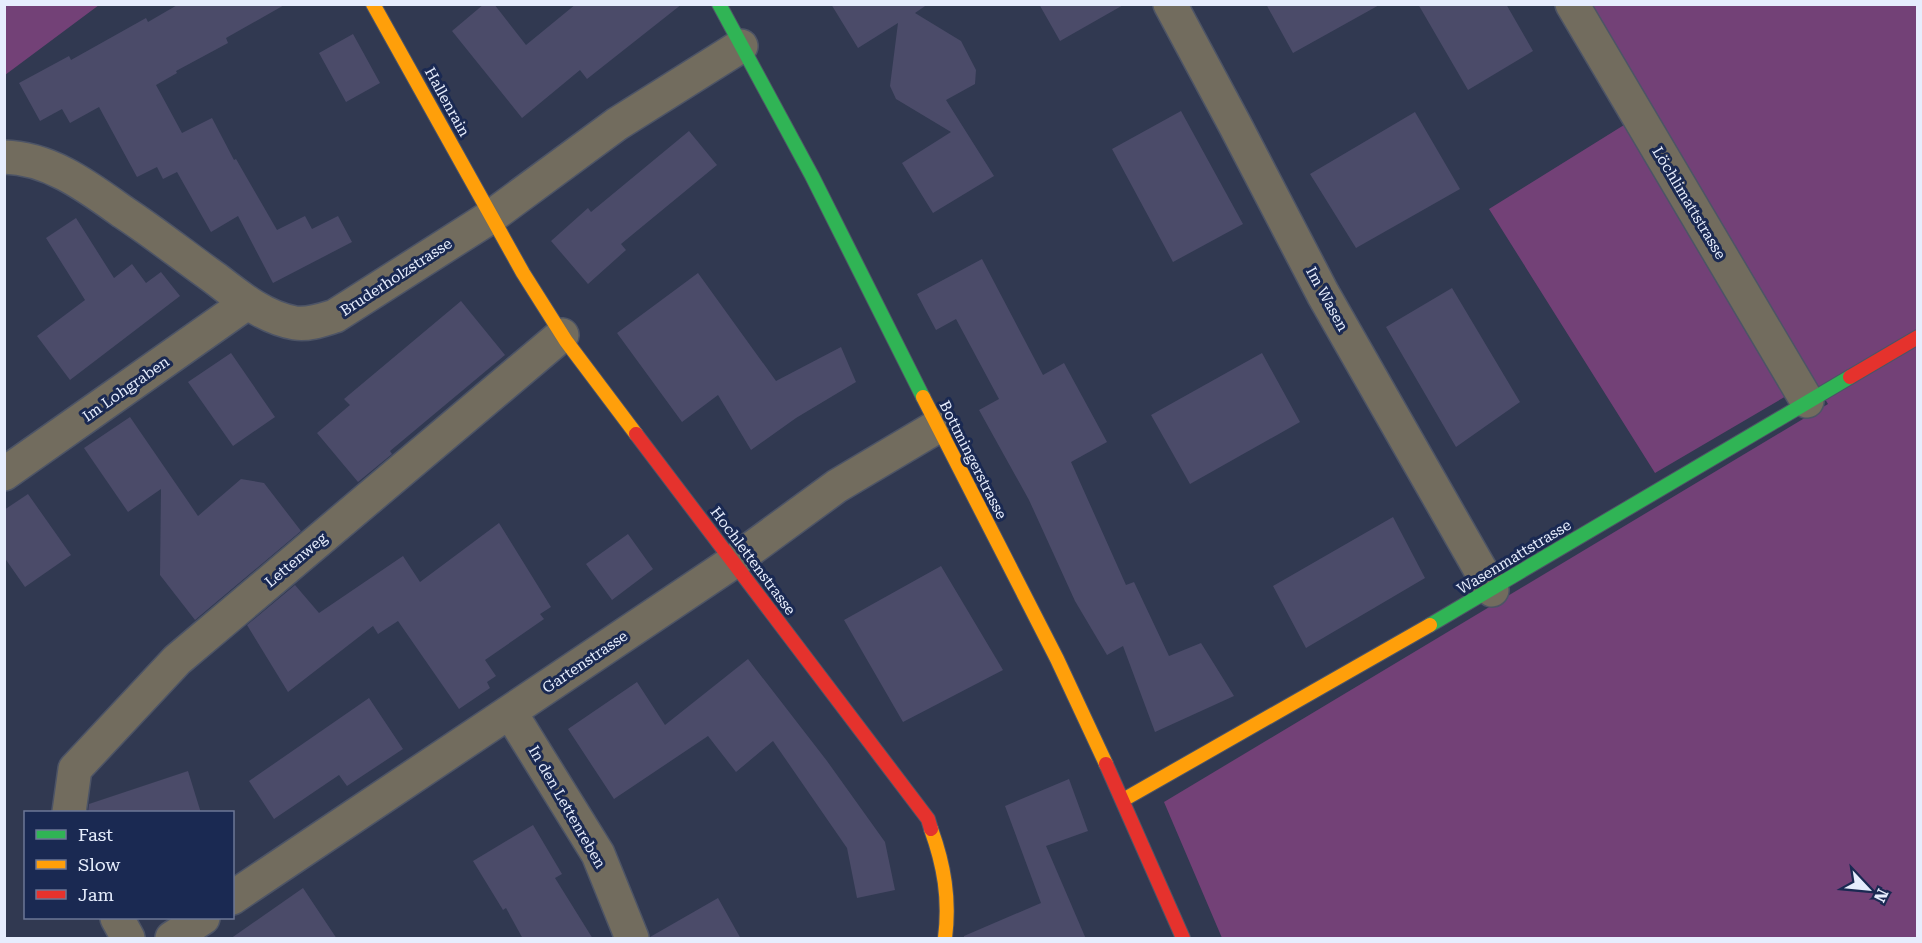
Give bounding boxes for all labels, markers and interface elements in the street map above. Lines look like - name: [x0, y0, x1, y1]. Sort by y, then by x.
- street label: Hallenrain: [421, 64, 474, 140]
- street label: Löchlimattstrasse: [1648, 143, 1730, 263]
- street label: Bruderholzstrasse: [337, 234, 455, 320]
- street label: Im Wasen: [1302, 264, 1352, 335]
- street label: Im Lohgraben: [79, 352, 173, 426]
- street label: Bottmingerstrasse: [935, 398, 1011, 522]
- street label: Hochlettenstrasse: [707, 503, 799, 619]
- street label: Wasenmattstrasse: [1454, 516, 1574, 598]
- street label: Lettenweg: [261, 529, 331, 591]
- street label: Gartenstrasse: [539, 627, 631, 697]
- street label: In den Lettenreben: [525, 742, 610, 872]
- legend: [24, 811, 234, 919]
- text: Fast: [78, 824, 113, 845]
- text: Slow: [78, 854, 120, 875]
- north arrow: [1838, 859, 1898, 919]
- text: Jam: [78, 884, 114, 905]
- text: N: [1870, 886, 1892, 905]

